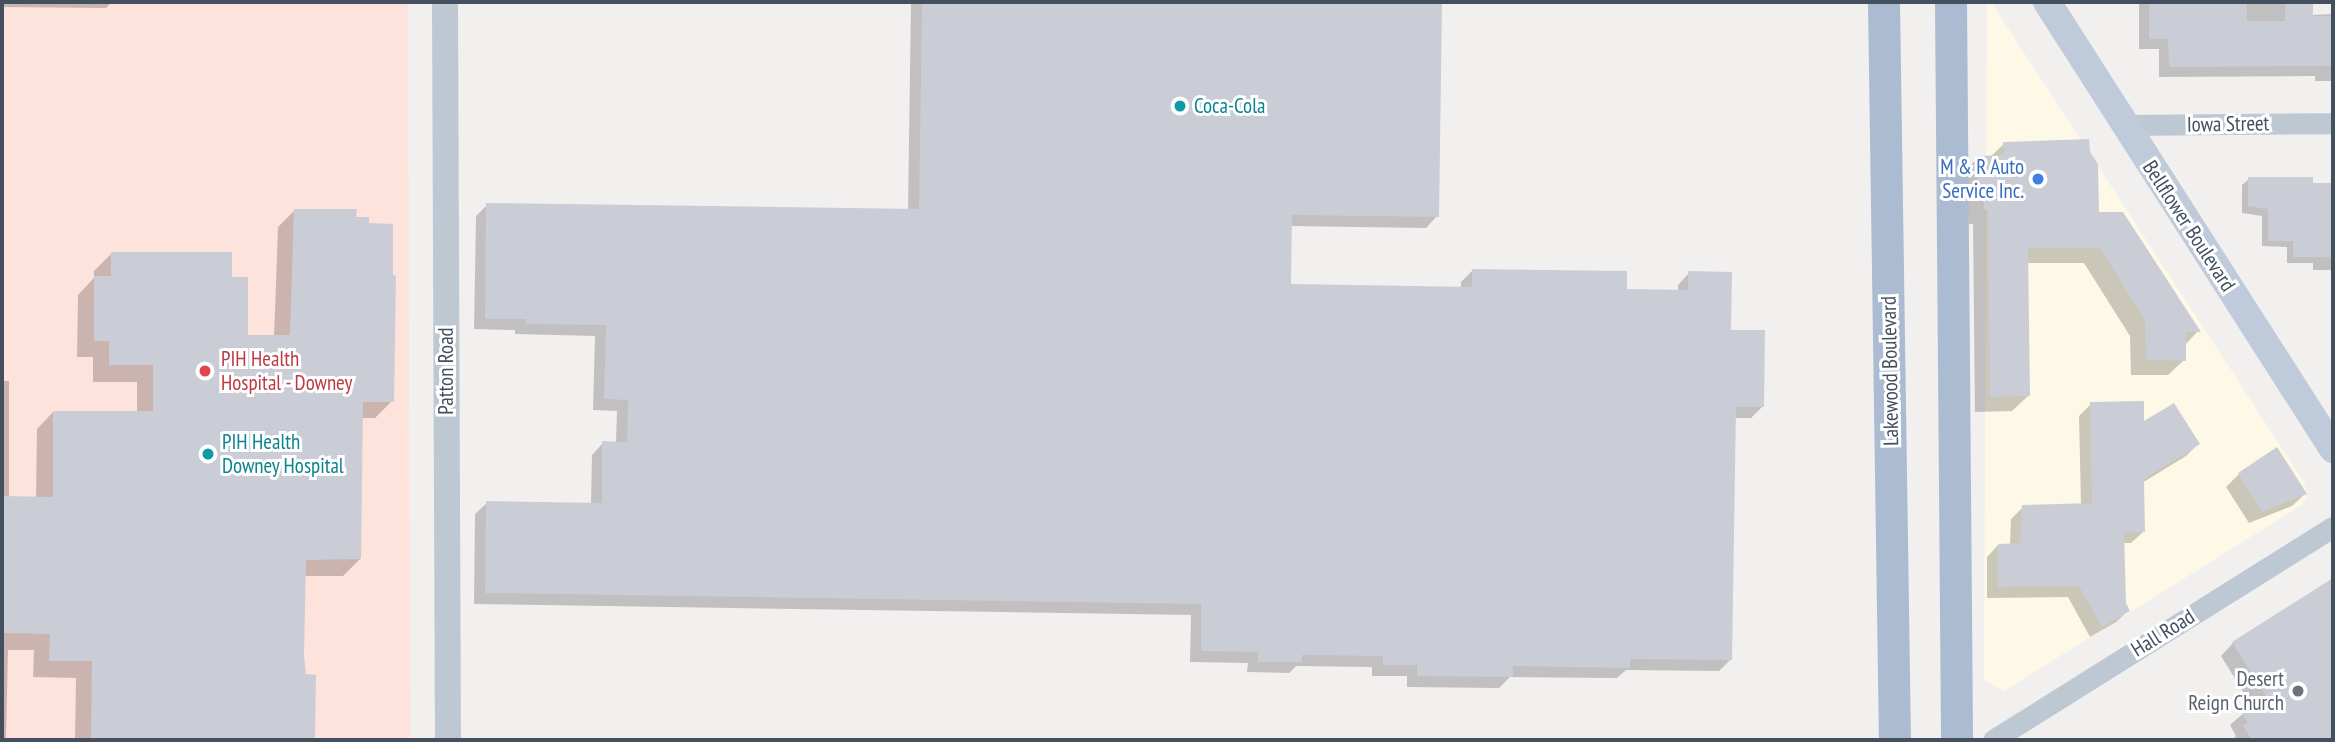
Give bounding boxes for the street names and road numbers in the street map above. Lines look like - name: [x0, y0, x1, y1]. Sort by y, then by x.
- street label: Iowa Street: [2187, 111, 2269, 137]
- street label: Bellflower Boulevard: [2137, 156, 2241, 296]
- street label: Lakewood Boulevard: [1876, 296, 1904, 446]
- street label: Patton Road: [433, 327, 459, 415]
- street label: Hall Road: [2127, 604, 2199, 662]

